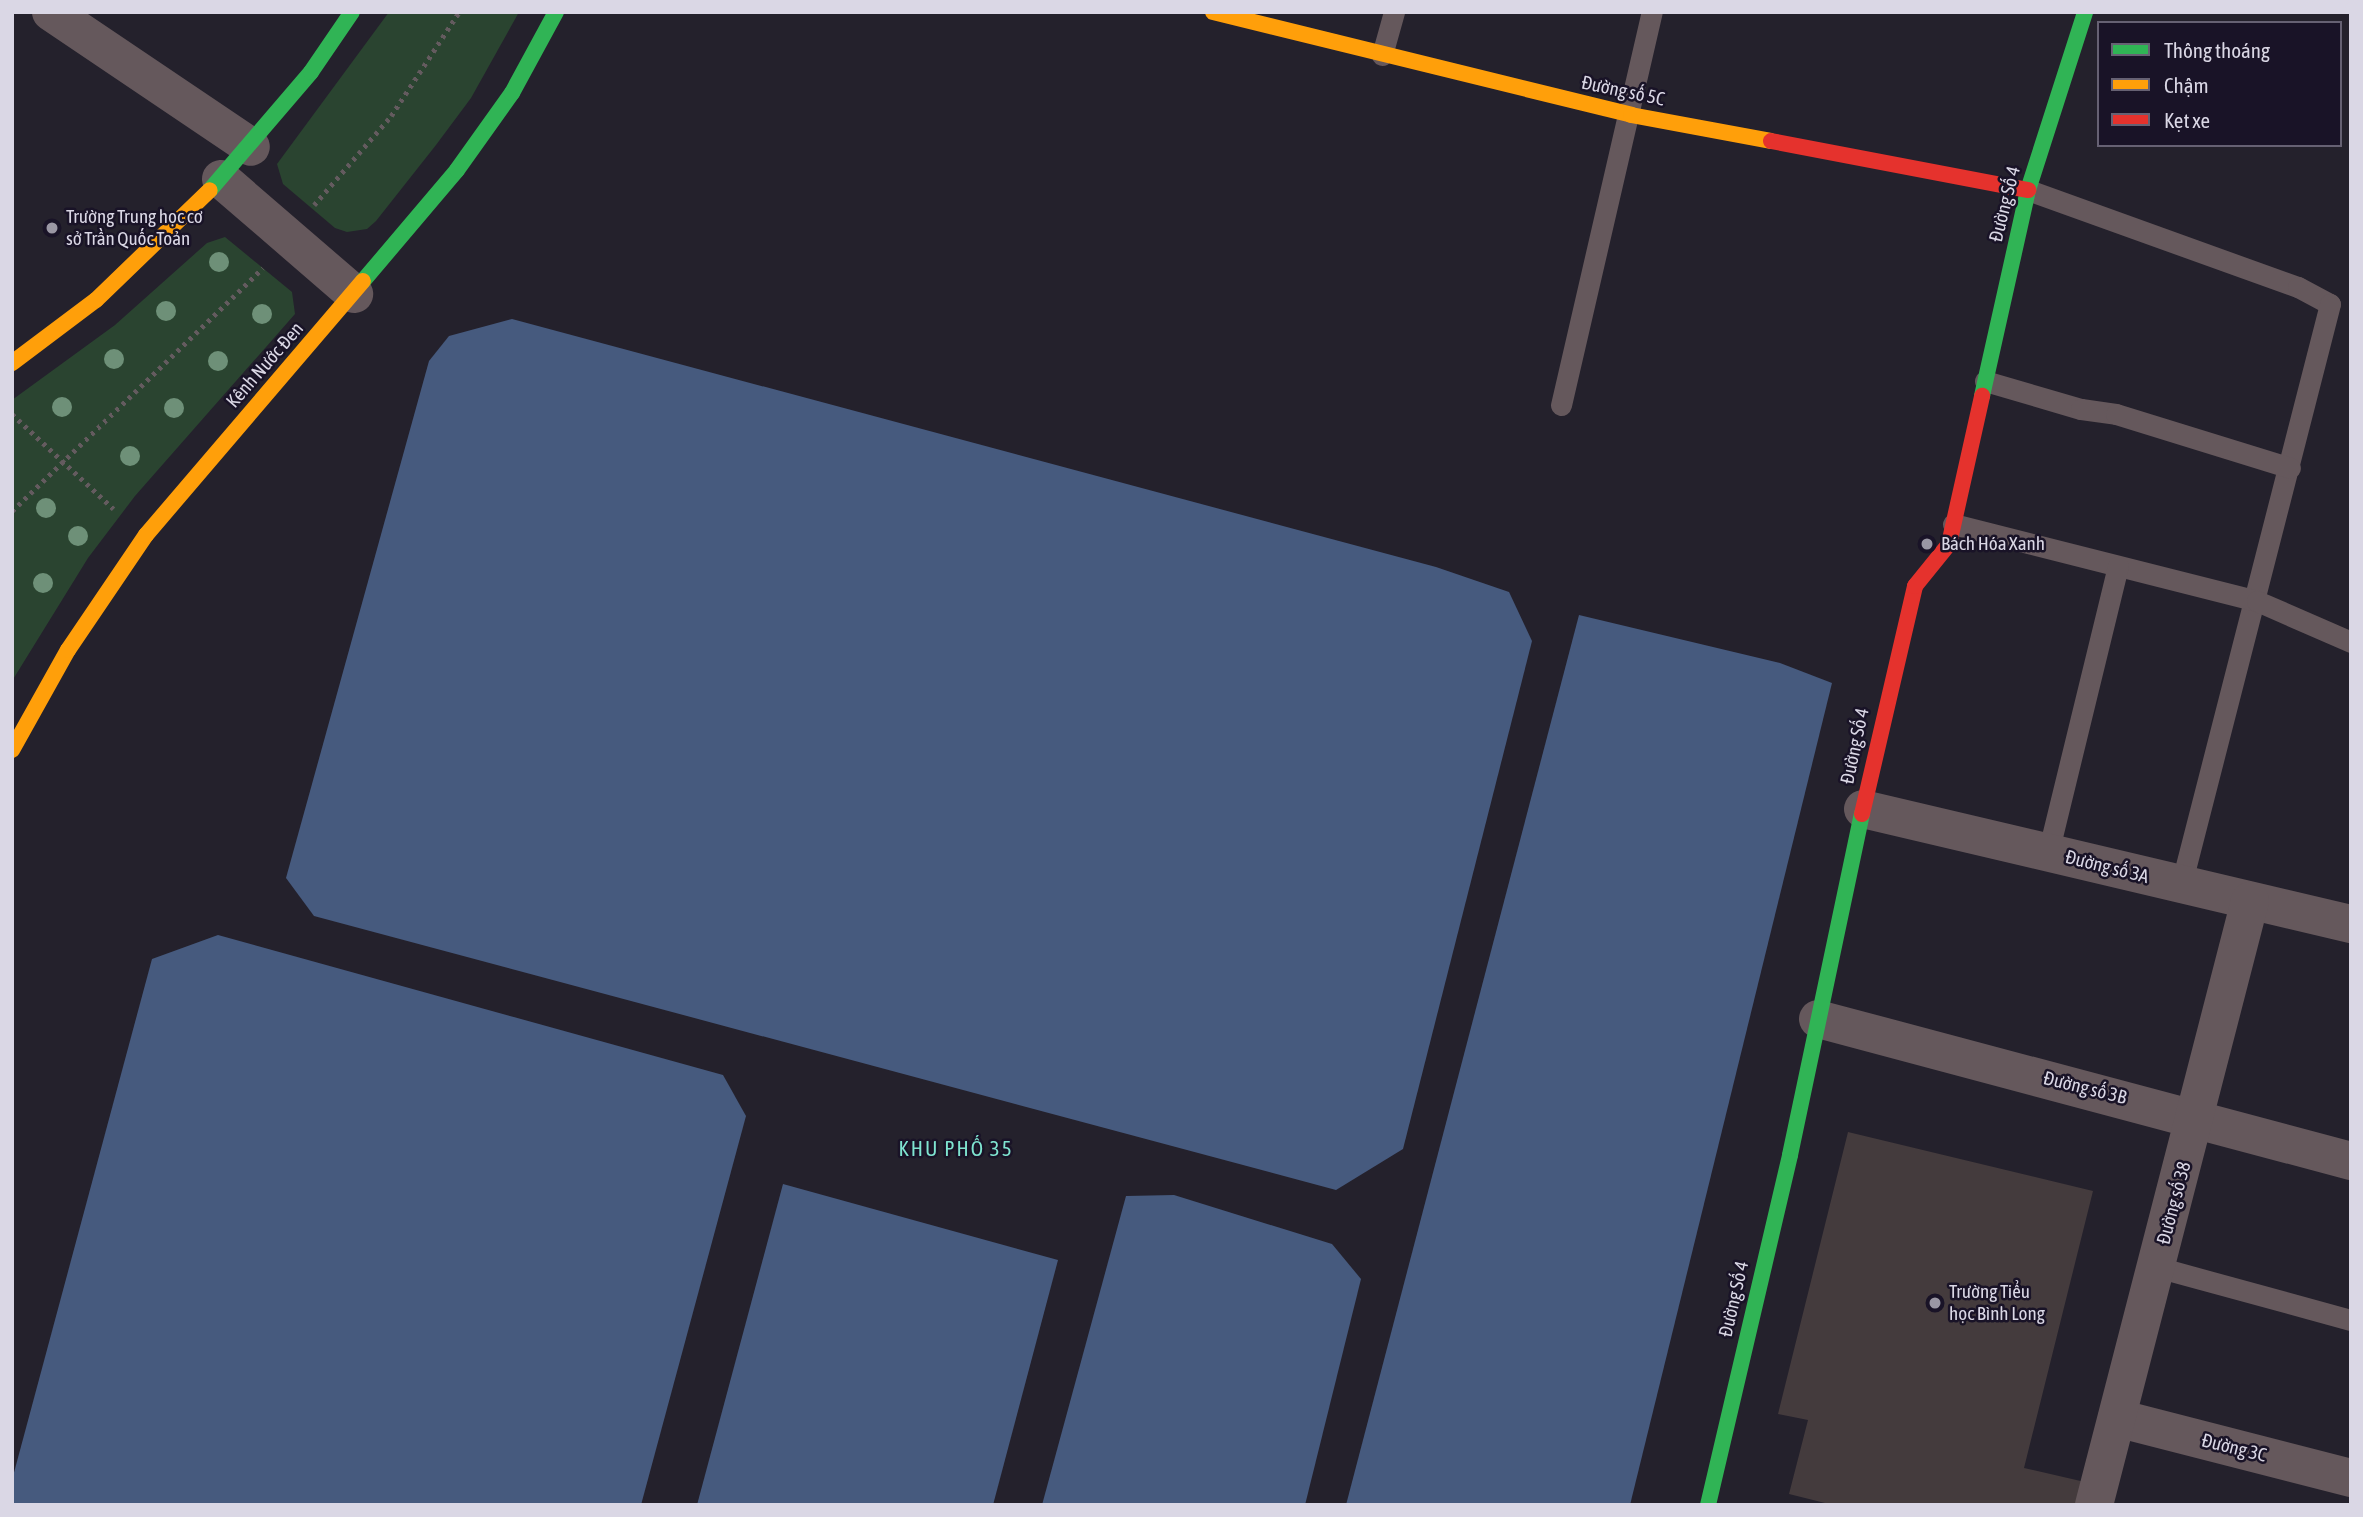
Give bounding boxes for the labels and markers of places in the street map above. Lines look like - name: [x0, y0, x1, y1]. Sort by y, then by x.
- place label: Trường Trung học cơ sở Trần Quốc Toản: [66, 206, 203, 250]
- marker: Trường Trung học cơ sở Trần Quốc Toản: [44, 220, 60, 236]
- place label: Bách Hóa Xanh: [1941, 533, 2045, 555]
- marker: Bách Hóa Xanh: [1919, 536, 1935, 552]
- place label: Trường Tiểu học Bình Long: [1949, 1281, 2045, 1325]
- marker: Trường Tiểu học Bình Long: [1927, 1295, 1943, 1311]

